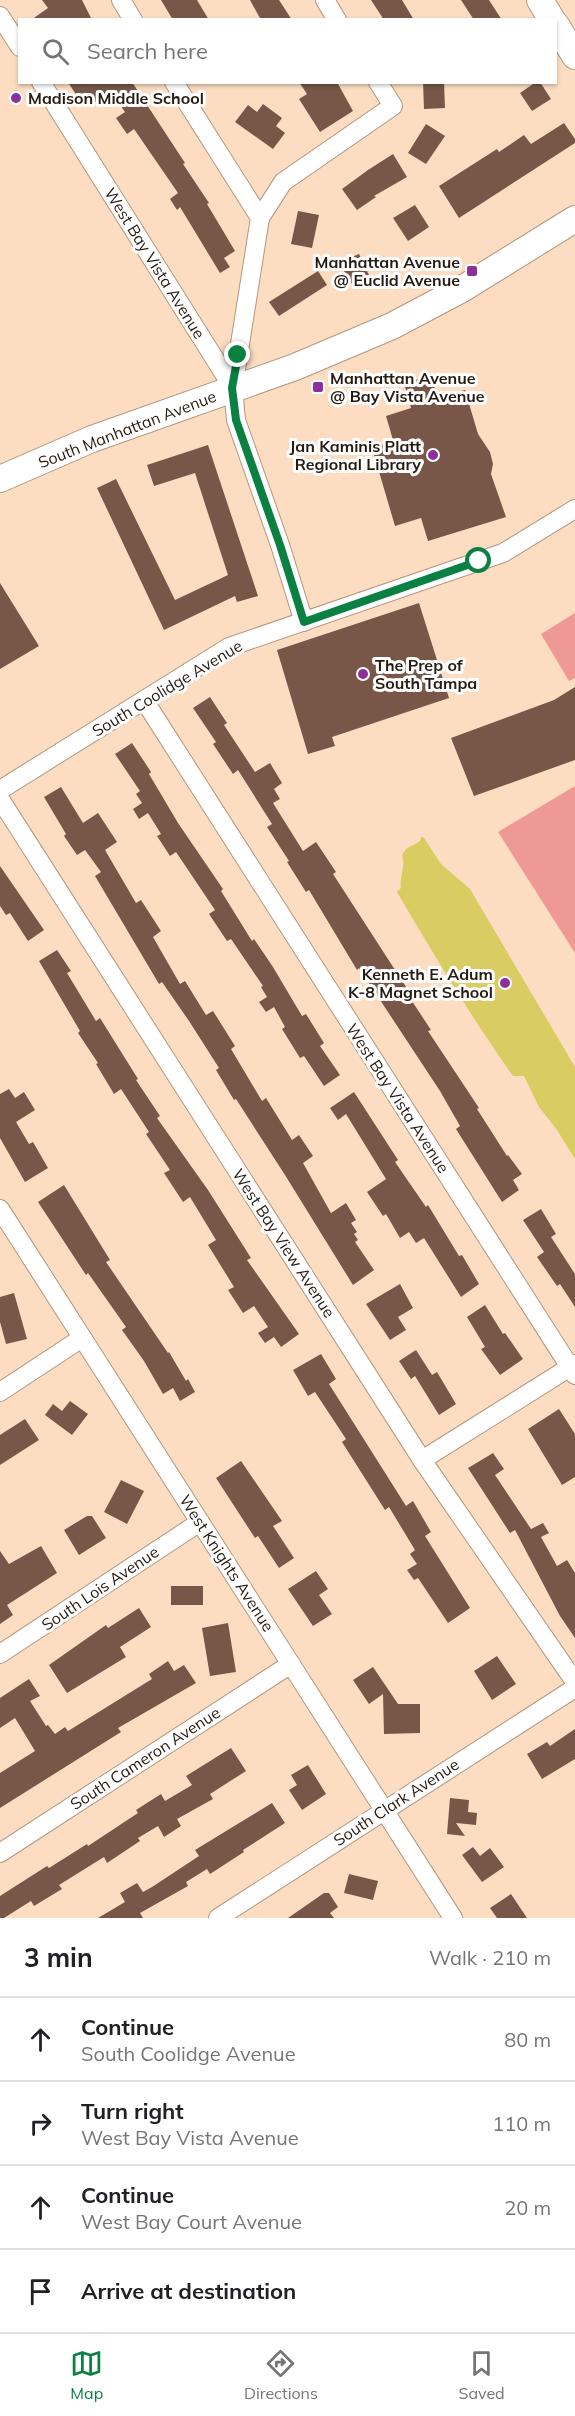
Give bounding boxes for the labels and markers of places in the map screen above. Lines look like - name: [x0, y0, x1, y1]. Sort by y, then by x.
- place label: Madison Middle School: [28, 88, 204, 108]
- marker: Madison Middle School: [9, 91, 23, 105]
- place label: Manhattan Avenue @ Euclid Avenue: [314, 252, 460, 290]
- marker: Manhattan Avenue @ Euclid Avenue: [465, 264, 479, 278]
- place label: Manhattan Avenue @ Bay Vista Avenue: [330, 368, 485, 406]
- marker: Manhattan Avenue @ Bay Vista Avenue: [311, 380, 325, 394]
- place label: Jan Kaminis Platt Regional Library: [289, 436, 421, 474]
- marker: Jan Kaminis Platt Regional Library: [426, 448, 440, 462]
- place label: The Prep of South Tampa: [375, 655, 477, 693]
- marker: The Prep of South Tampa: [356, 667, 370, 681]
- place label: Kenneth E. Adum K-8 Magnet School: [348, 964, 493, 1002]
- marker: Kenneth E. Adum K-8 Magnet School: [498, 976, 512, 990]

